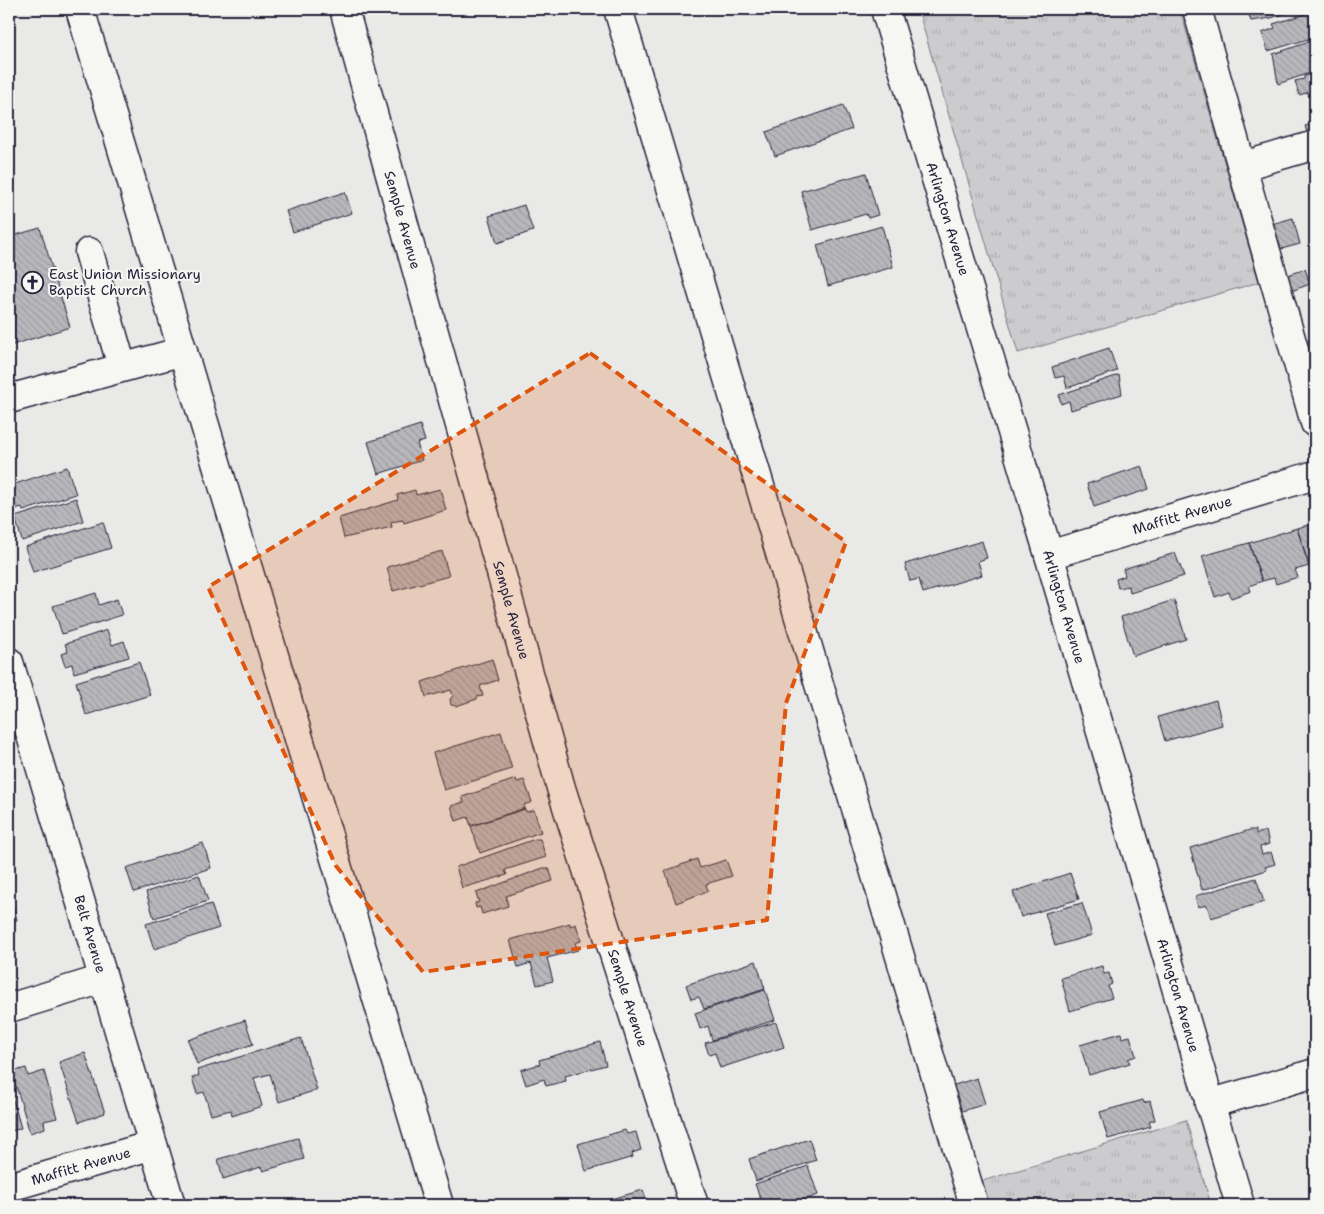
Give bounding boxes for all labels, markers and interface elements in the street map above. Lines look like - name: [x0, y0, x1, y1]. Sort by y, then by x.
- street label: Arlington Avenue: [922, 160, 974, 278]
- street label: Semple Avenue: [380, 169, 425, 271]
- place label: East Union Missionary Baptist Church: [49, 265, 201, 299]
- church icon: East Union Missionary Baptist Church: [21, 270, 45, 294]
- street label: Maffitt Avenue: [1130, 492, 1234, 538]
- street label: Arlington Avenue: [1039, 548, 1089, 666]
- street label: Semple Avenue: [489, 559, 534, 661]
- street label: Belt Avenue: [70, 893, 110, 975]
- street label: Arlington Avenue: [1153, 936, 1204, 1054]
- street label: Semple Avenue: [604, 947, 652, 1049]
- street label: Maffitt Avenue: [29, 1143, 133, 1189]

